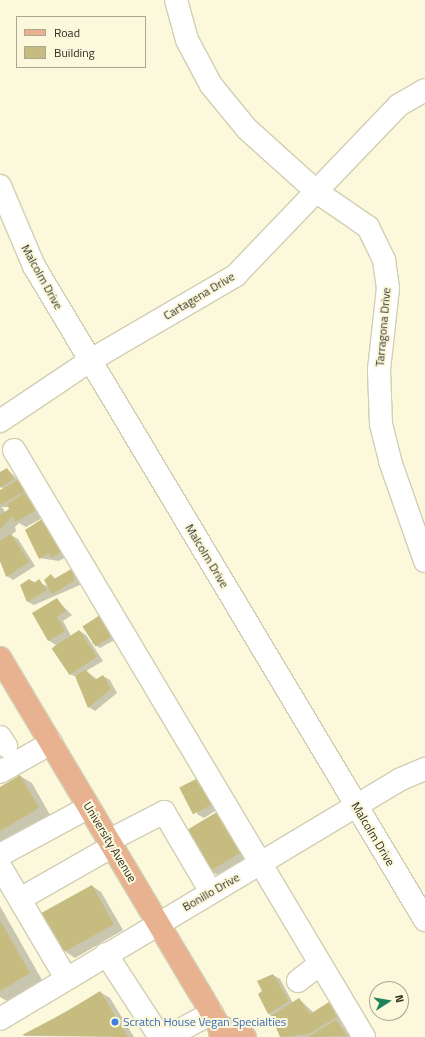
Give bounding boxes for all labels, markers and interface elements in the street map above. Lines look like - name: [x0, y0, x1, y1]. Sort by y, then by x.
- legend: [16, 16, 146, 68]
- text: Road: [54, 23, 80, 42]
- text: Building: [54, 43, 95, 62]
- street label: Malcolm Drive: [18, 242, 66, 312]
- street label: Cartagena Drive: [161, 269, 237, 323]
- street label: Tarragona Drive: [372, 287, 394, 367]
- street label: Malcolm Drive: [182, 521, 232, 591]
- street label: University Avenue: [80, 799, 140, 885]
- street label: Malcolm Drive: [348, 799, 398, 869]
- street label: Bonillo Drive: [180, 870, 242, 914]
- north arrow: [369, 981, 409, 1021]
- text: N: [391, 993, 408, 1004]
- place label: Scratch House Vegan Specialties: [123, 1015, 286, 1029]
- marker: Scratch House Vegan Specialties: [110, 1017, 120, 1027]

